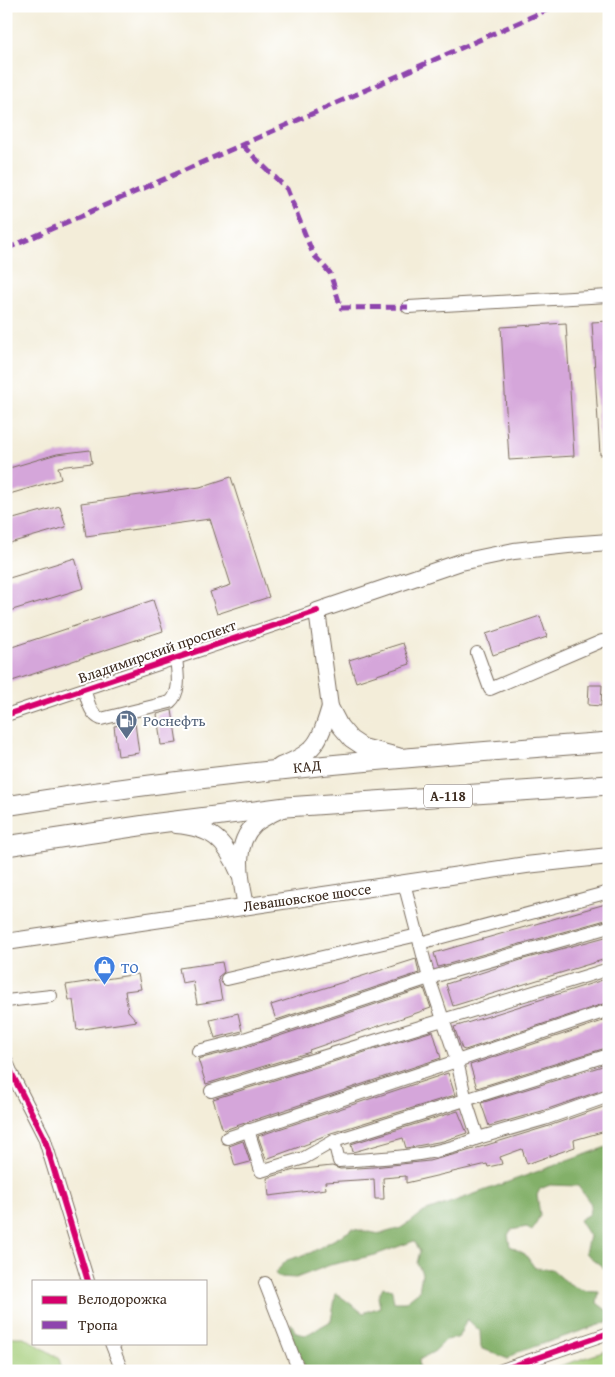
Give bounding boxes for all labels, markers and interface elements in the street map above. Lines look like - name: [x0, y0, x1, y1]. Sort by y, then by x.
- street label: Владимирский проспект: [75, 614, 240, 688]
- fuel station icon: Роснефть: [115, 708, 139, 739]
- place label: Роснефть: [143, 710, 206, 731]
- street label: КАД: [292, 754, 322, 778]
- road number: А-118: [424, 784, 472, 808]
- street label: Левашовское шоссе: [242, 878, 372, 916]
- shop icon: ТО: [93, 955, 117, 986]
- place label: ТО: [121, 957, 139, 978]
- legend: [32, 1280, 208, 1344]
- text: Велодорожка: [78, 1288, 168, 1309]
- text: Тропа: [78, 1314, 119, 1335]

